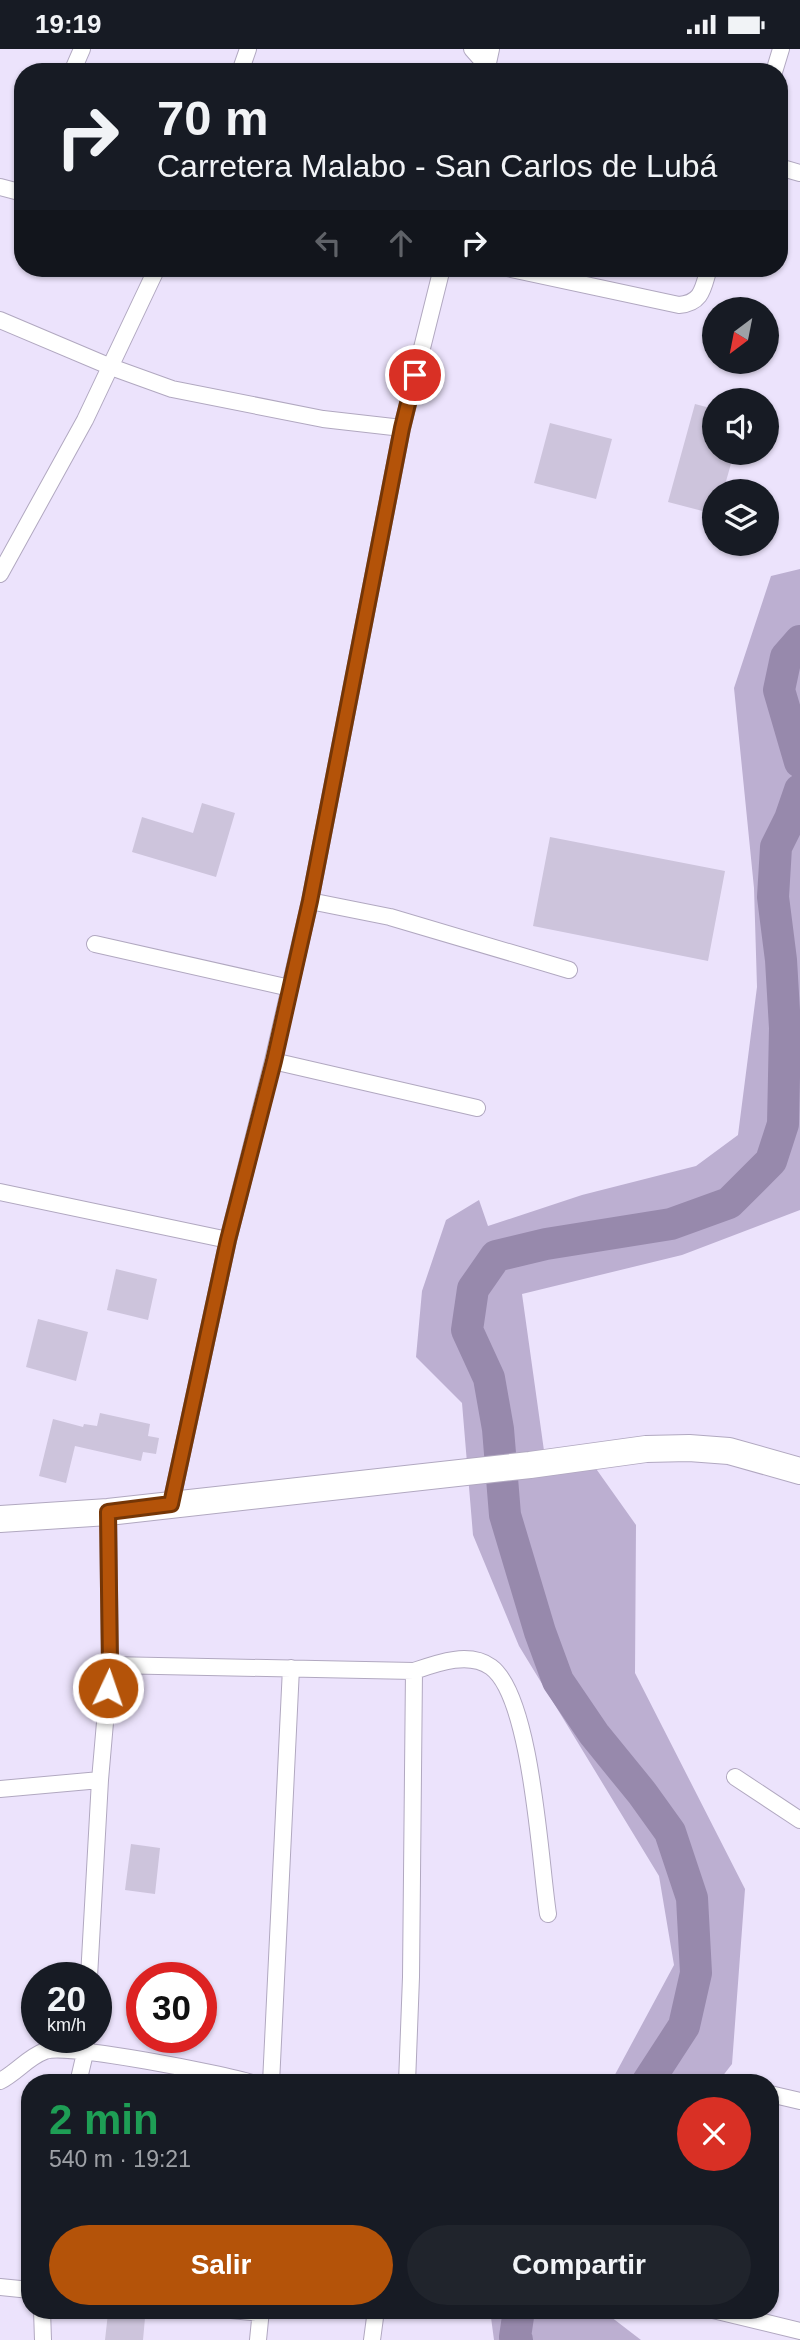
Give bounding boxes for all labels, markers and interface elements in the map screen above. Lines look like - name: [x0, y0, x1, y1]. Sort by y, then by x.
- text: 19:19: [35, 9, 102, 39]
- icon: right: [42, 91, 133, 182]
- text: 70 m: [157, 91, 269, 145]
- text: Carretera Malabo - San Carlos de Lubá: [157, 148, 717, 184]
- icon: left: [309, 224, 347, 262]
- icon: ahead: [382, 224, 420, 262]
- icon: right: [455, 224, 493, 262]
- north arrow: [702, 297, 779, 375]
- map controls: [702, 297, 779, 556]
- pin: [385, 345, 445, 405]
- icon: arrive: [396, 356, 434, 394]
- button: sound: [702, 388, 779, 465]
- button: layers: [702, 479, 779, 556]
- position arrow: [71, 1651, 145, 1725]
- speed limit sign: 30: [126, 1962, 217, 2053]
- text: 20: [47, 1979, 86, 2018]
- text: km/h: [47, 2015, 86, 2035]
- text: 2 min: [49, 2096, 159, 2143]
- button: close: [677, 2097, 751, 2171]
- text: 540 m · 19:21: [49, 2146, 191, 2172]
- button: Salir: [49, 2225, 393, 2305]
- button: Compartir: [407, 2225, 751, 2305]

